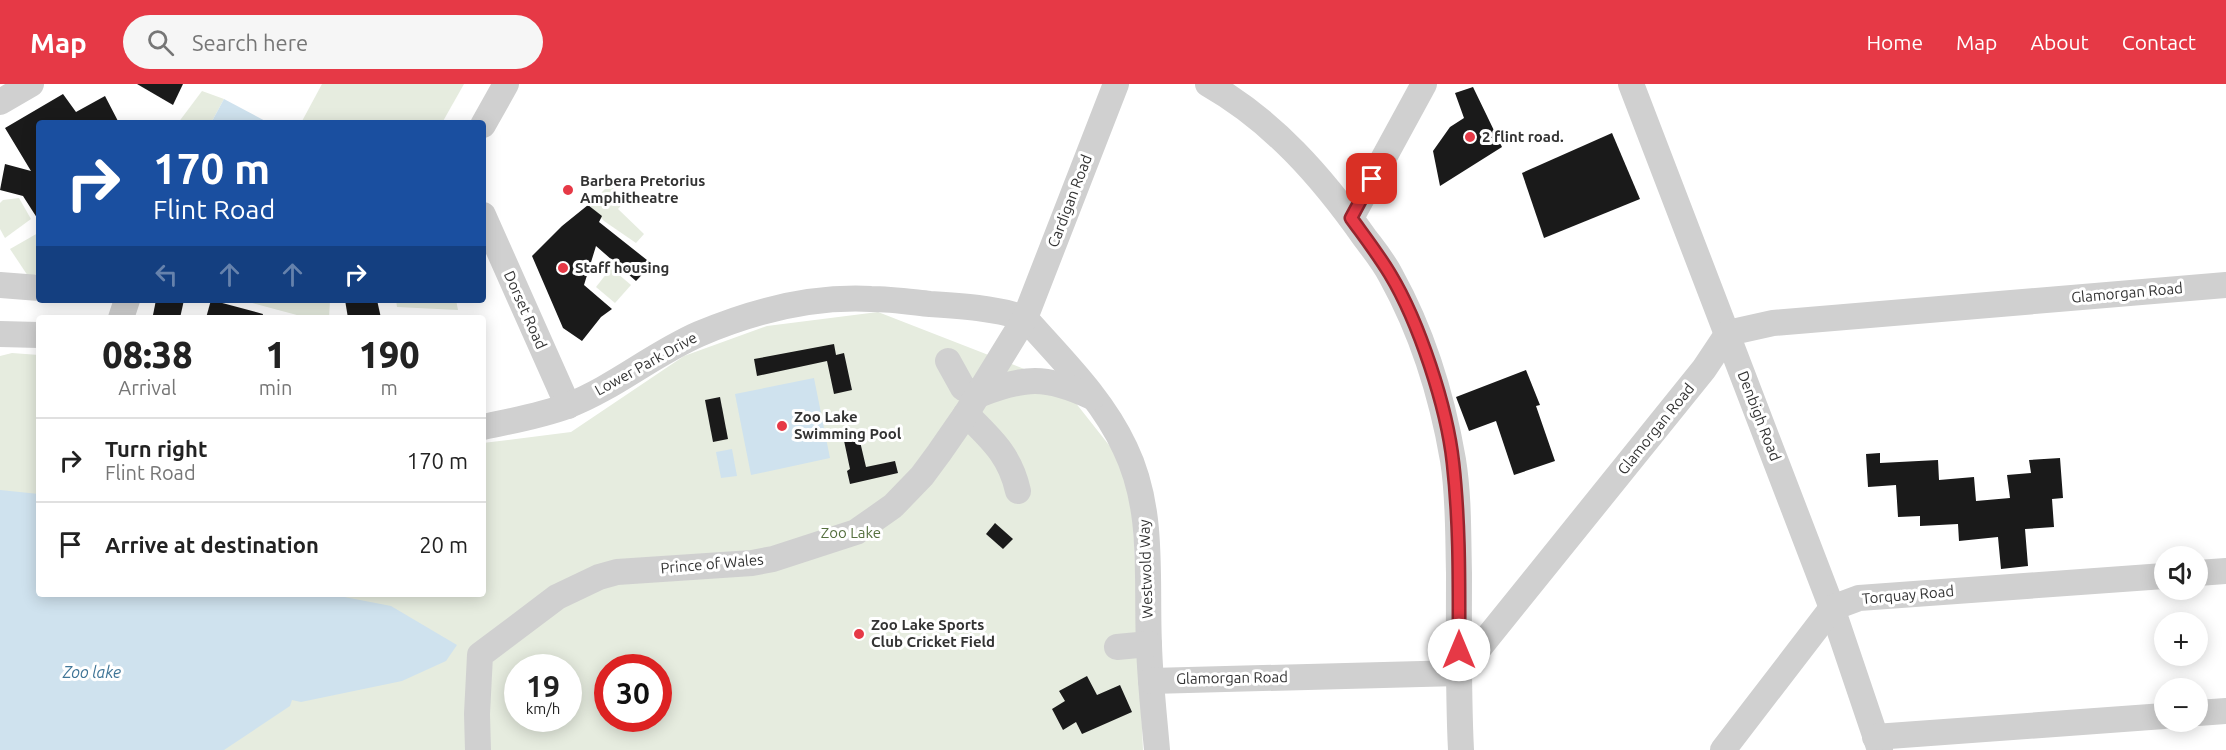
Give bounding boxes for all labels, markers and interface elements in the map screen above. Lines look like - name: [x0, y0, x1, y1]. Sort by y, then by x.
- search box: [123, 15, 543, 69]
- icon: search: [144, 26, 177, 59]
- text: Map: [30, 27, 87, 58]
- text: Search here: [192, 30, 308, 55]
- text: Home: [1866, 30, 1923, 54]
- text: Map: [1956, 30, 1997, 54]
- text: About: [2030, 30, 2089, 54]
- text: Contact: [2122, 30, 2196, 54]
- place label: 2 flint road.: [1482, 128, 1564, 145]
- marker: 2 flint road.: [1463, 130, 1477, 144]
- icon: right: [54, 144, 132, 222]
- text: 170 m: [153, 145, 270, 192]
- street label: Cardigan Road: [1044, 152, 1095, 250]
- pin: [1346, 153, 1397, 204]
- icon: arrive: [1355, 162, 1388, 195]
- place label: Barbera Pretorius Amphitheatre: [580, 172, 705, 206]
- marker: Barbera Pretorius Amphitheatre: [561, 183, 575, 197]
- text: Flint Road: [153, 194, 275, 224]
- icon: left: [150, 258, 183, 291]
- icon: ahead: [213, 258, 246, 291]
- icon: ahead: [276, 258, 309, 291]
- icon: right: [339, 258, 372, 291]
- place label: Staff housing: [575, 259, 669, 276]
- marker: Staff housing: [556, 261, 570, 275]
- street label: Dorset Road: [501, 268, 550, 352]
- street label: Glamorgan Road: [2070, 279, 2183, 306]
- street label: Lower Park Drive: [592, 328, 700, 399]
- text: 08:38: [102, 334, 192, 375]
- text: 1: [265, 334, 286, 375]
- text: 190: [359, 334, 420, 375]
- street label: Denbigh Road: [1734, 368, 1784, 463]
- text: Arrival: [118, 376, 177, 399]
- text: min: [259, 376, 292, 399]
- text: m: [381, 376, 398, 399]
- street label: Glamorgan Road: [1614, 380, 1697, 478]
- place label: Zoo Lake Swimming Pool: [794, 408, 902, 442]
- marker: Zoo Lake Swimming Pool: [775, 419, 789, 433]
- text: Turn right: [105, 436, 207, 461]
- icon: right: [54, 444, 87, 477]
- text: 170 m: [407, 448, 468, 473]
- text: Flint Road: [105, 461, 196, 484]
- street label: Westwold Way: [1135, 519, 1156, 619]
- park label: Zoo Lake: [821, 524, 881, 541]
- icon: arrive: [54, 528, 87, 561]
- text: Arrive at destination: [105, 532, 319, 557]
- text: 20 m: [419, 532, 468, 557]
- map controls: [2154, 546, 2208, 732]
- button: sound: [2154, 546, 2208, 600]
- street label: Prince of Wales: [660, 551, 764, 576]
- street label: Torquay Road: [1861, 582, 1955, 607]
- button: +: [2154, 612, 2208, 666]
- place label: Zoo Lake Sports Club Cricket Field: [871, 616, 995, 650]
- position arrow: [1427, 618, 1491, 682]
- marker: Zoo Lake Sports Club Cricket Field: [852, 627, 866, 641]
- speed limit sign: 30: [594, 654, 672, 732]
- water label: Zoo lake: [62, 663, 121, 681]
- street label: Glamorgan Road: [1176, 668, 1288, 687]
- text: 19: [526, 669, 560, 703]
- button: −: [2154, 678, 2208, 732]
- text: km/h: [526, 700, 560, 717]

